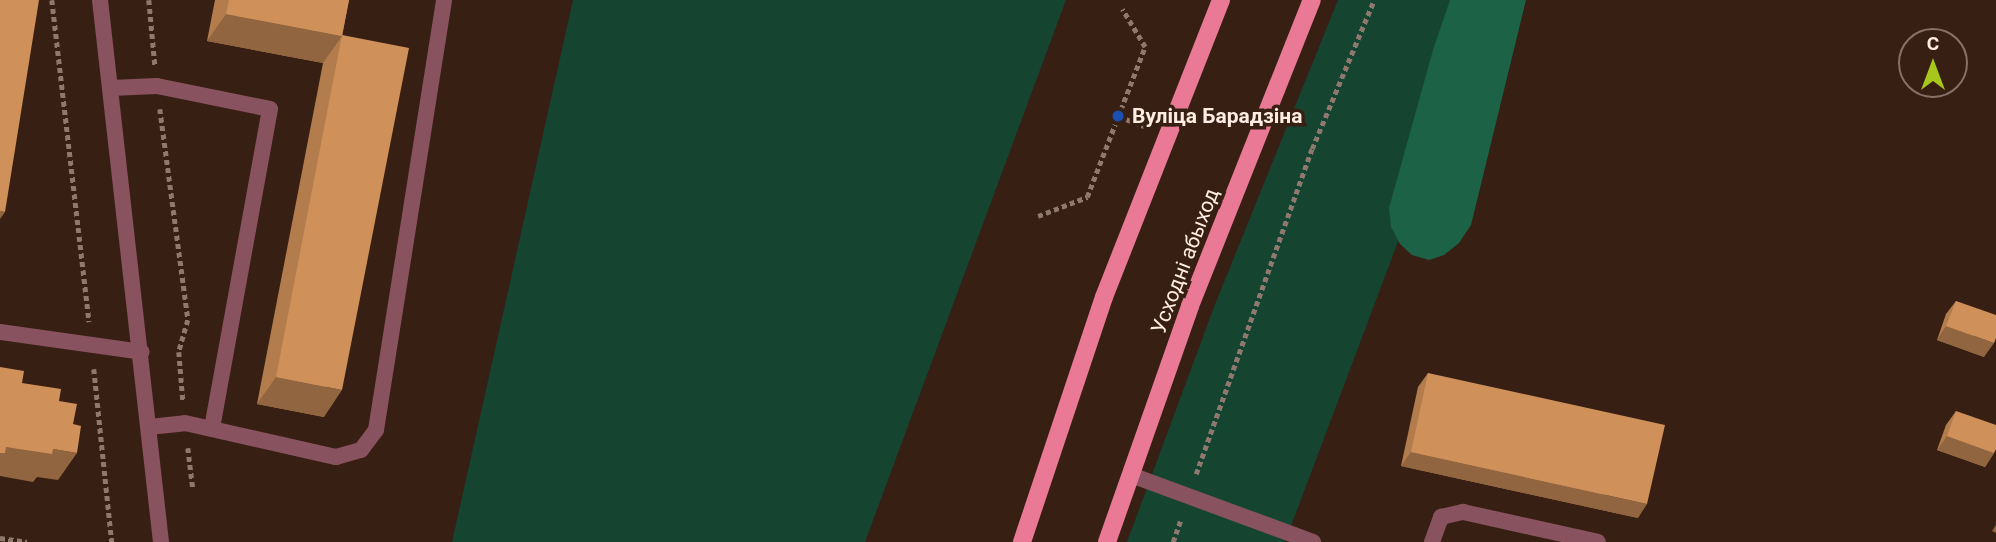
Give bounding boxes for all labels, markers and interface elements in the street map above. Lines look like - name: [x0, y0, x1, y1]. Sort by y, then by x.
- north arrow: [1898, 28, 1968, 98]
- text: С: [1927, 32, 1939, 55]
- place label: Вуліца Барадзіна: [1132, 103, 1302, 129]
- marker: Вуліца Барадзіна: [1110, 108, 1126, 124]
- street label: Усходні абыход: [1146, 185, 1224, 337]

